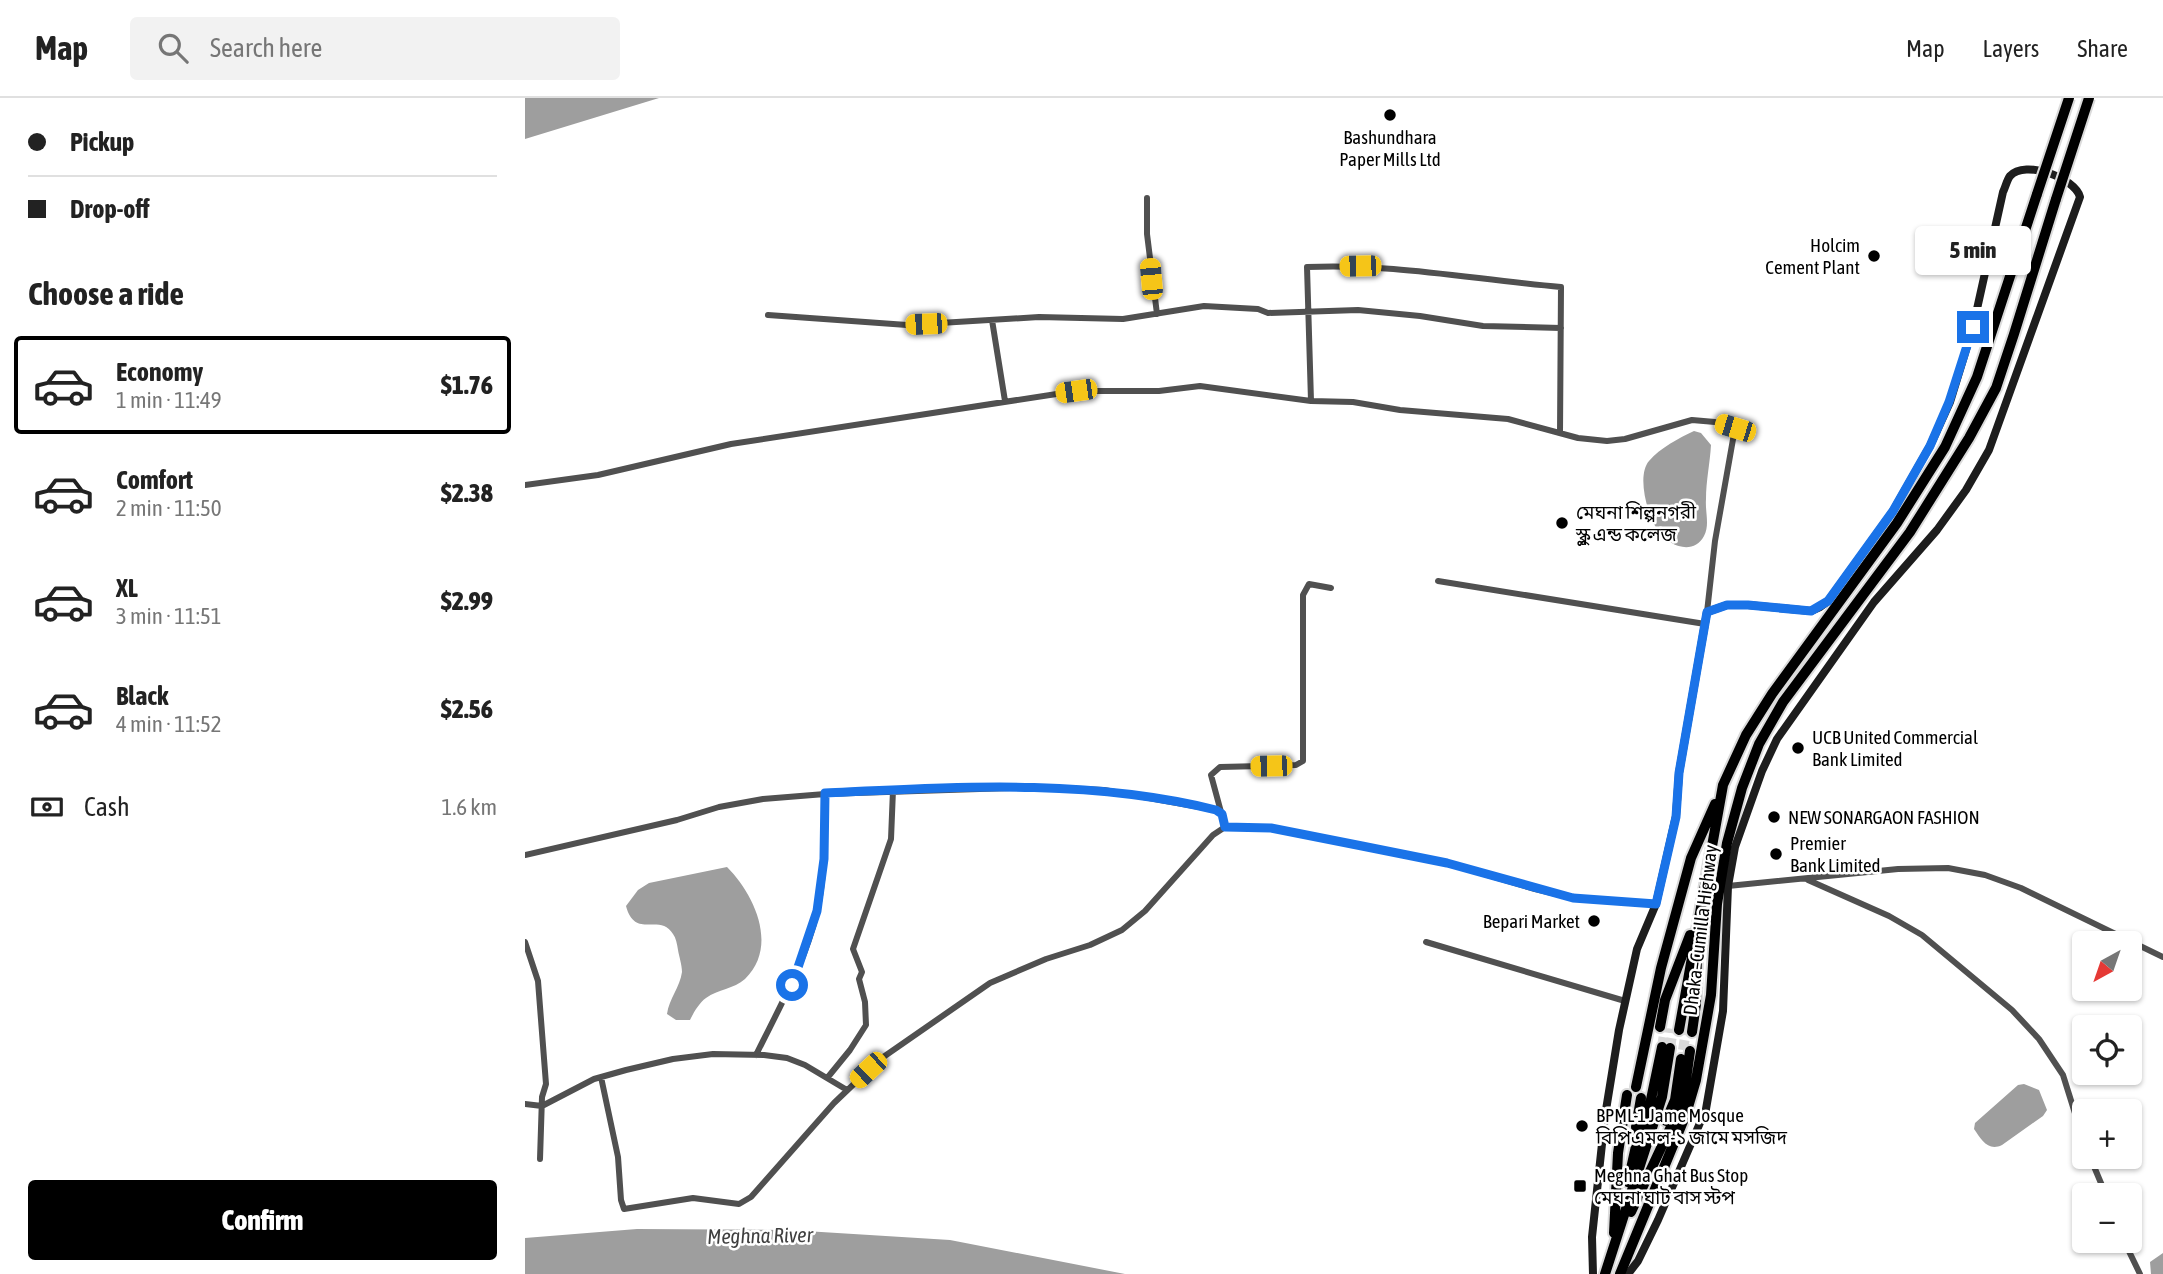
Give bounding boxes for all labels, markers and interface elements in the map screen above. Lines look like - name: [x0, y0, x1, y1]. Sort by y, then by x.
- search box: [130, 17, 620, 80]
- text: Map: [35, 29, 88, 67]
- icon: search: [154, 29, 192, 67]
- text: Search here: [210, 33, 322, 63]
- text: Map: [1906, 35, 1945, 62]
- text: Layers: [1983, 35, 2039, 62]
- text: Share: [2077, 35, 2128, 62]
- marker: Bashundhara Paper Mills Ltd: [1382, 107, 1398, 123]
- place label: Bashundhara Paper Mills Ltd: [1339, 126, 1441, 170]
- text: Pickup: [70, 127, 134, 157]
- text: Drop-off: [70, 194, 150, 224]
- callout: 5 min: [1915, 226, 2031, 274]
- place label: Holcim Cement Plant: [1765, 234, 1860, 278]
- text: 5 min: [1950, 237, 1996, 263]
- marker: Holcim Cement Plant: [1866, 248, 1882, 264]
- car: [1339, 255, 1382, 277]
- car: [1139, 257, 1164, 301]
- text: Choose a ride: [28, 275, 184, 312]
- route end: [1957, 311, 1989, 343]
- car: [905, 313, 948, 335]
- icon: car: [32, 354, 95, 417]
- text: Economy: [116, 357, 203, 387]
- text: $1.76: [441, 370, 493, 400]
- car: [1054, 378, 1099, 404]
- text: 1 min · 11:49: [116, 387, 222, 413]
- car: [1712, 412, 1759, 444]
- icon: car: [32, 462, 95, 525]
- text: Comfort: [116, 465, 193, 495]
- text: $2.38: [441, 478, 493, 508]
- text: 2 min · 11:50: [116, 495, 222, 521]
- place label: মেঘনা শিল্পনগরী স্কুল এন্ড কলেজ: [1575, 501, 1697, 547]
- marker: মেঘনা শিল্পনগরী স্কুল এন্ড কলেজ: [1554, 515, 1570, 531]
- icon: car: [32, 570, 95, 633]
- text: XL: [116, 573, 138, 603]
- text: $2.99: [441, 586, 493, 616]
- text: 3 min · 11:51: [116, 603, 222, 629]
- icon: car: [32, 678, 95, 741]
- text: Black: [116, 681, 168, 711]
- text: $2.56: [441, 694, 493, 724]
- text: 4 min · 11:52: [116, 711, 222, 737]
- place label: UCB United Commercial Bank Limited: [1812, 726, 1978, 770]
- marker: UCB United Commercial Bank Limited: [1790, 740, 1806, 756]
- car: [1250, 755, 1293, 777]
- icon: cash: [28, 788, 66, 826]
- text: Cash: [84, 792, 130, 822]
- text: 1.6 km: [441, 794, 497, 820]
- place label: NEW SONARGAON FASHION: [1788, 806, 1980, 828]
- marker: NEW SONARGAON FASHION: [1766, 809, 1782, 825]
- place label: Premier Bank Limited: [1790, 832, 1881, 876]
- street label: Dhaka–Cumilla Highway: [1679, 843, 1721, 1016]
- marker: Premier Bank Limited: [1768, 846, 1784, 862]
- place label: Bepari Market: [1483, 910, 1580, 932]
- marker: Bepari Market: [1586, 913, 1602, 929]
- north arrow: [2072, 931, 2142, 1001]
- map controls: [2072, 931, 2142, 1253]
- route start: [776, 969, 808, 1001]
- button: locate: [2072, 1015, 2142, 1085]
- car: [846, 1048, 891, 1092]
- button: +: [2072, 1099, 2142, 1169]
- place label: BPML-1 Jame Mosque বিপিএমল-১ জামে মসজিদ: [1595, 1104, 1787, 1148]
- marker: BPML-1 Jame Mosque বিপিএমল-১ জামে মসজিদ: [1574, 1118, 1590, 1134]
- place label: Meghna Ghat Bus Stop মেঘনা ঘাট বাস স্টপ: [1594, 1164, 1748, 1208]
- marker: Meghna Ghat Bus Stop মেঘনা ঘাট বাস স্টপ: [1572, 1178, 1588, 1194]
- button: Confirm: [28, 1180, 497, 1260]
- button: −: [2072, 1183, 2142, 1253]
- water label: Meghna River: [707, 1222, 814, 1248]

